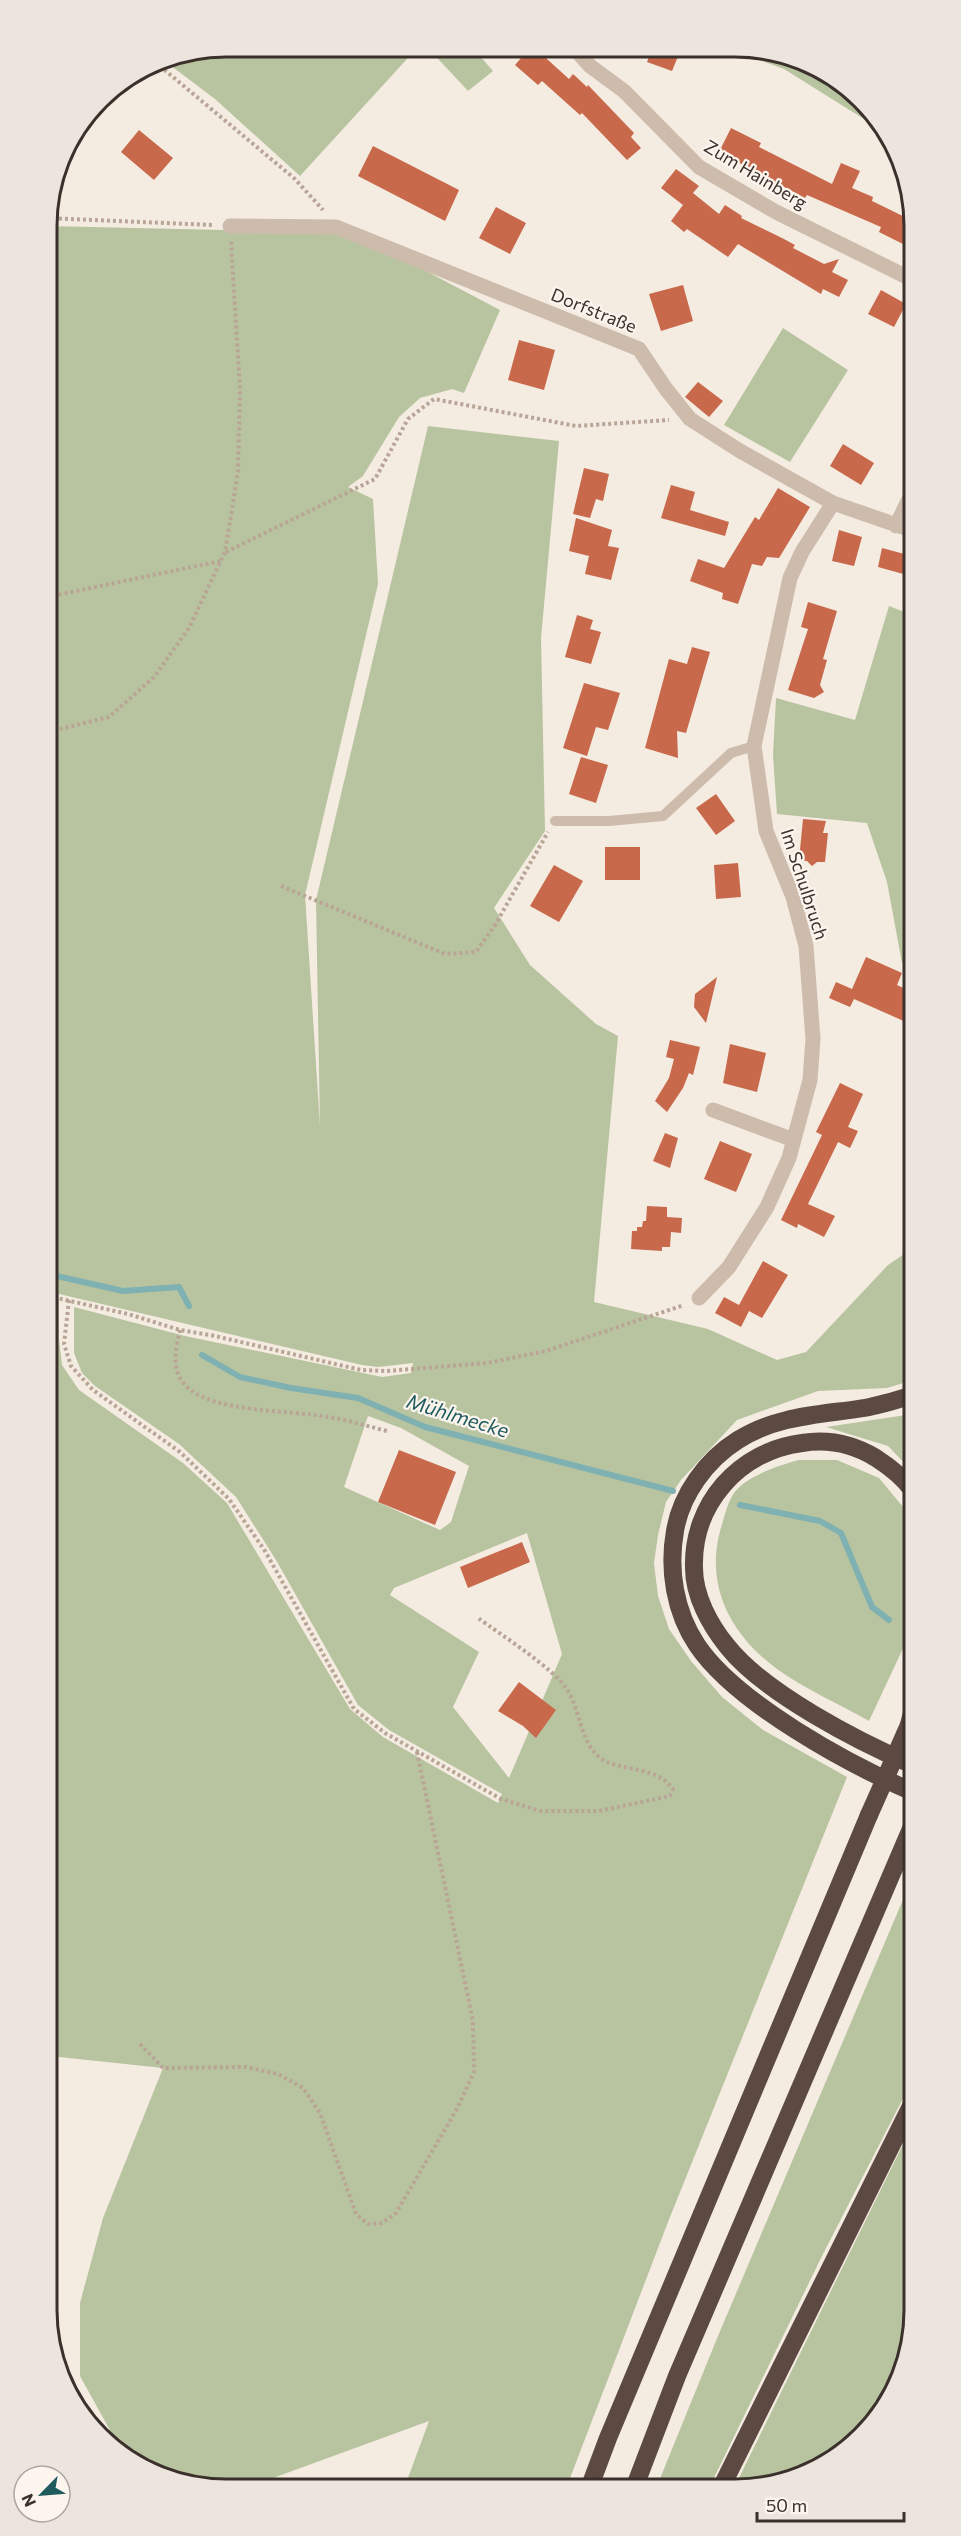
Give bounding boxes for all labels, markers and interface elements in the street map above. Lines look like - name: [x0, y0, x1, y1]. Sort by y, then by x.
- street label: Zum Hainberg: [701, 135, 812, 213]
- street label: Dorfstraße: [548, 283, 640, 337]
- street label: Im Schulbruch: [777, 826, 833, 942]
- water label: Mühlmecke: [404, 1388, 512, 1442]
- north arrow: [12, 2464, 72, 2524]
- scale bar: [757, 2485, 904, 2523]
- text: N: [17, 2491, 39, 2510]
- text: 50 m: [766, 2494, 807, 2516]

